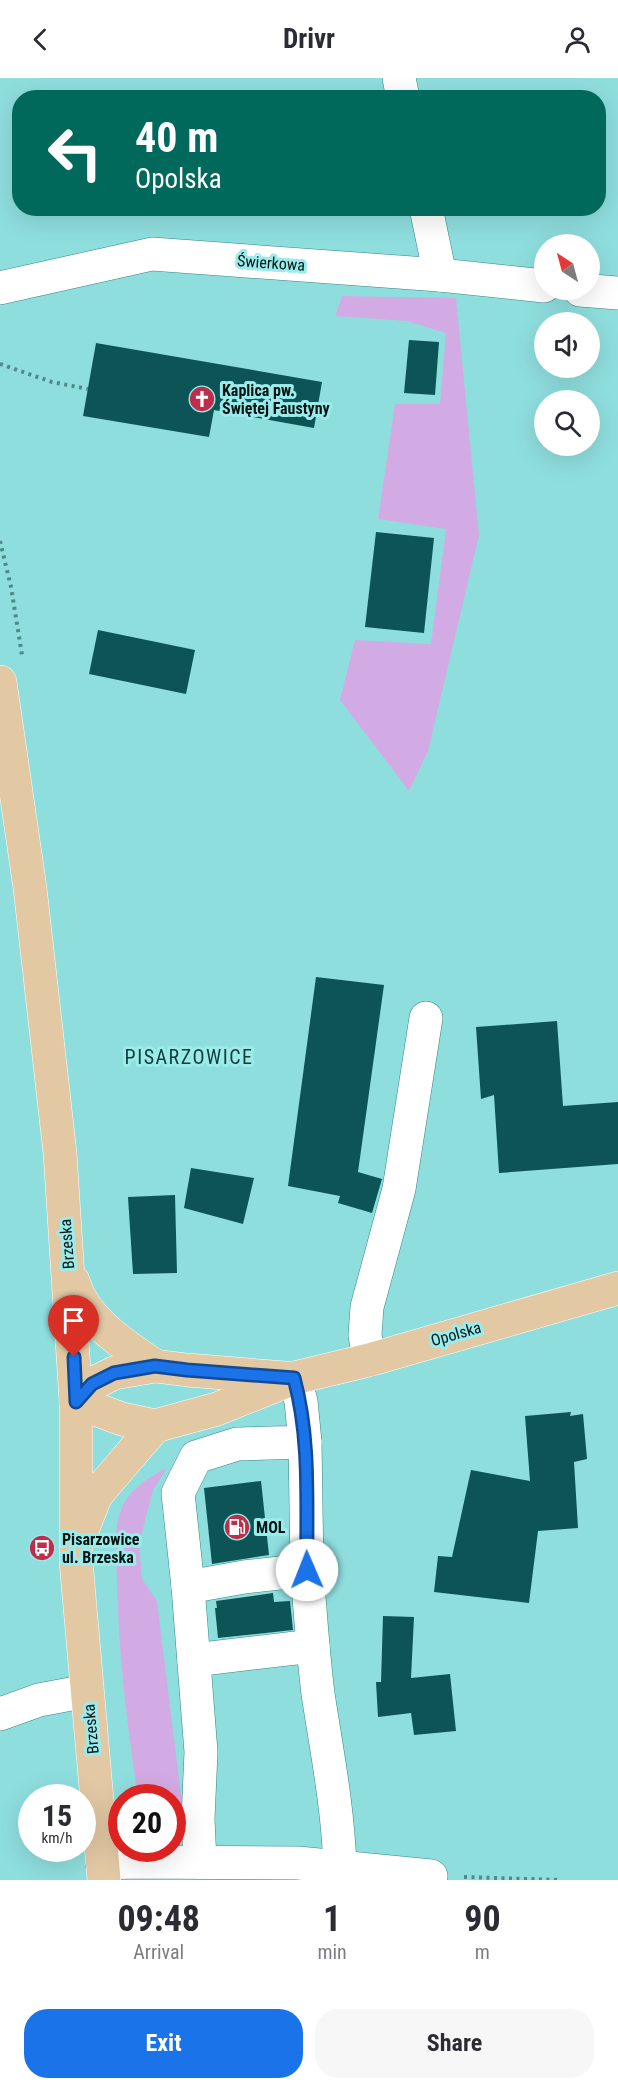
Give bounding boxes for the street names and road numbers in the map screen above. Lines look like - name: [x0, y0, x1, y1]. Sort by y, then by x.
- street label: Świerkowa: [236, 251, 306, 275]
- street label: Brzeska: [56, 1218, 78, 1270]
- street label: Opolska: [429, 1318, 483, 1350]
- street label: Brzeska: [79, 1703, 103, 1755]

